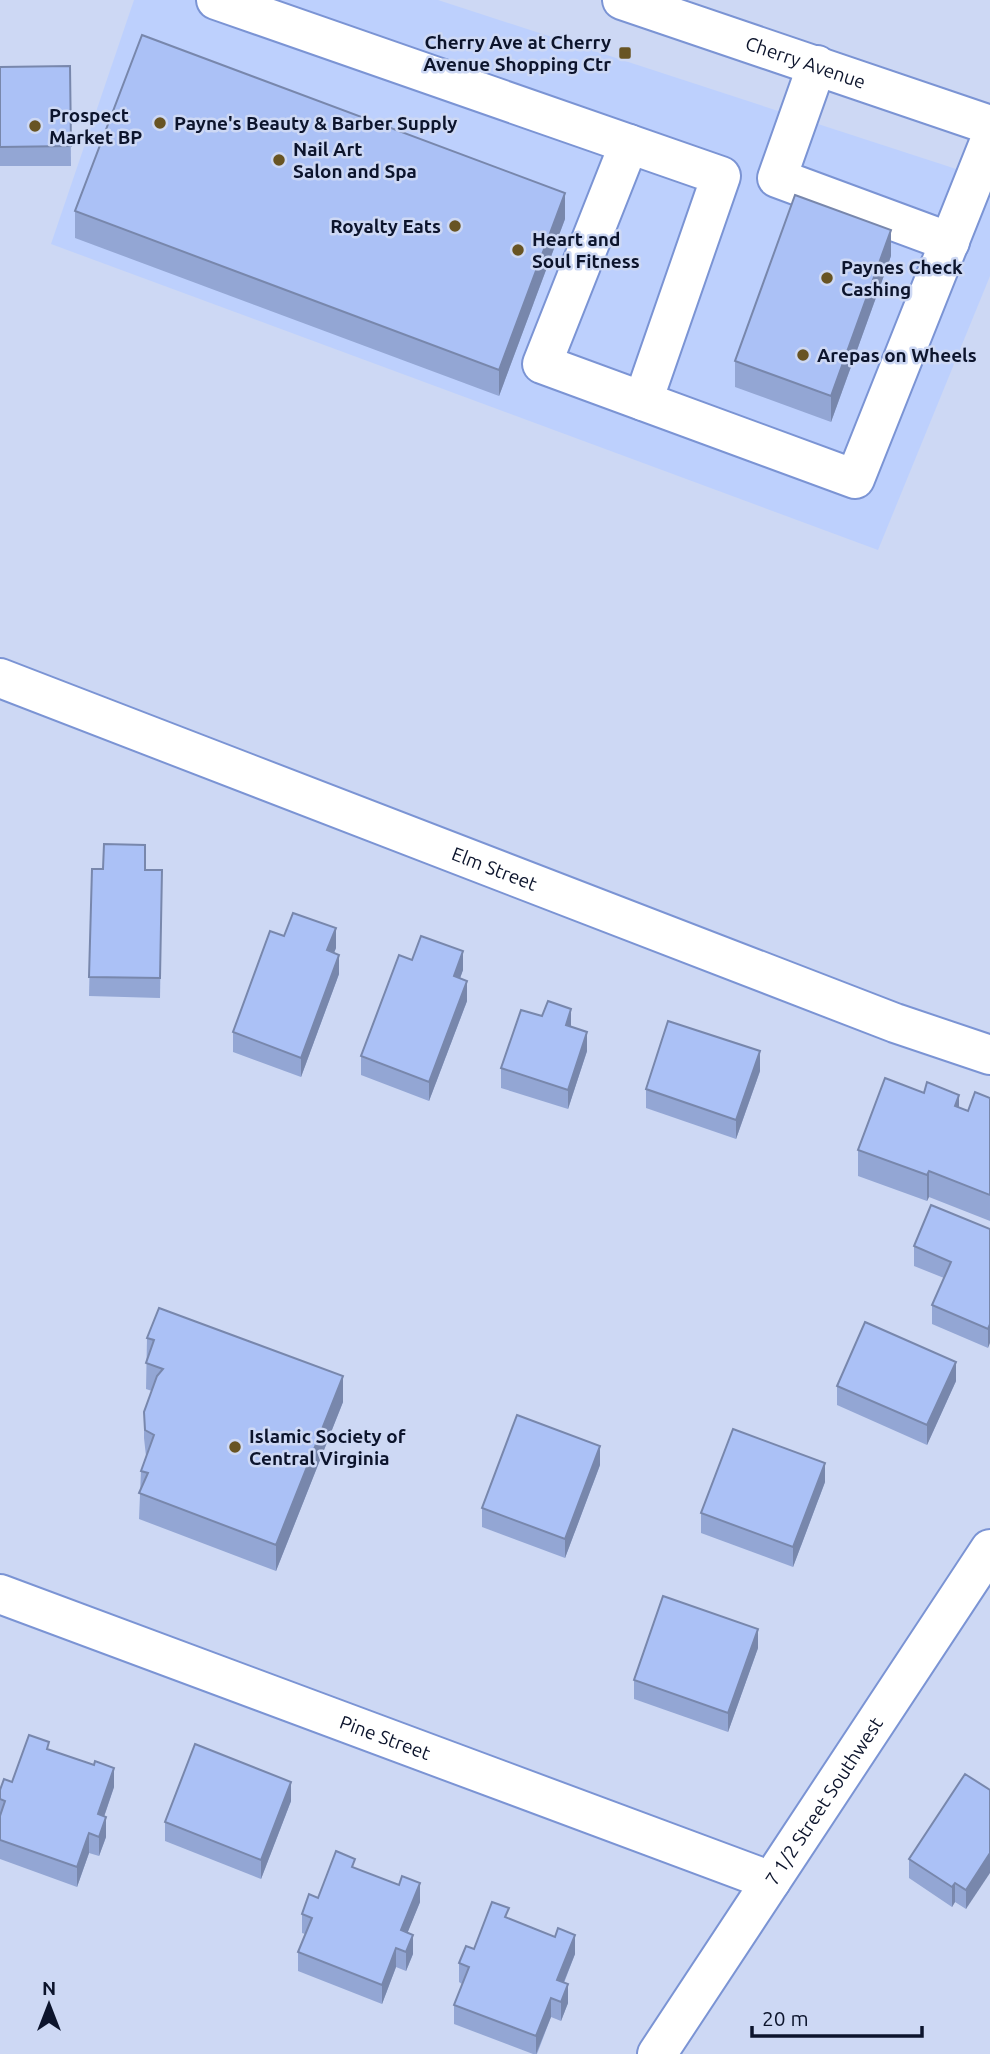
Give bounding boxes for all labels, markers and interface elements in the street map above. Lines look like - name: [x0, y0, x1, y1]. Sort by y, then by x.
- place label: Cherry Ave at Cherry Avenue Shopping Ctr: [423, 31, 611, 75]
- street label: Cherry Avenue: [743, 32, 869, 93]
- marker: Cherry Ave at Cherry Avenue Shopping Ctr: [617, 45, 633, 61]
- place label: Prospect Market BP: [49, 104, 142, 148]
- place label: Payne's Beauty & Barber Supply: [174, 112, 457, 134]
- marker: Payne's Beauty & Barber Supply: [152, 115, 168, 131]
- marker: Prospect Market BP: [27, 118, 43, 134]
- place label: Nail Art Salon and Spa: [293, 138, 417, 182]
- marker: Nail Art Salon and Spa: [271, 152, 287, 168]
- place label: Royalty Eats: [330, 215, 441, 237]
- marker: Royalty Eats: [447, 218, 463, 234]
- place label: Heart and Soul Fitness: [532, 228, 640, 272]
- marker: Heart and Soul Fitness: [510, 242, 526, 258]
- place label: Paynes Check Cashing: [841, 256, 963, 300]
- marker: Paynes Check Cashing: [819, 270, 835, 286]
- place label: Arepas on Wheels: [817, 344, 977, 366]
- marker: Arepas on Wheels: [795, 347, 811, 363]
- street label: Elm Street: [449, 842, 541, 895]
- place label: Islamic Society of Central Virginia: [249, 1425, 406, 1469]
- marker: Islamic Society of Central Virginia: [227, 1439, 243, 1455]
- street label: Pine Street: [337, 1711, 434, 1764]
- street label: 7 1/2 Street Southwest: [761, 1713, 887, 1889]
- north arrow: [14, 1970, 84, 2040]
- text: N: [42, 1977, 56, 1999]
- scale bar: [752, 1994, 922, 2038]
- text: 20 m: [762, 2006, 809, 2030]

